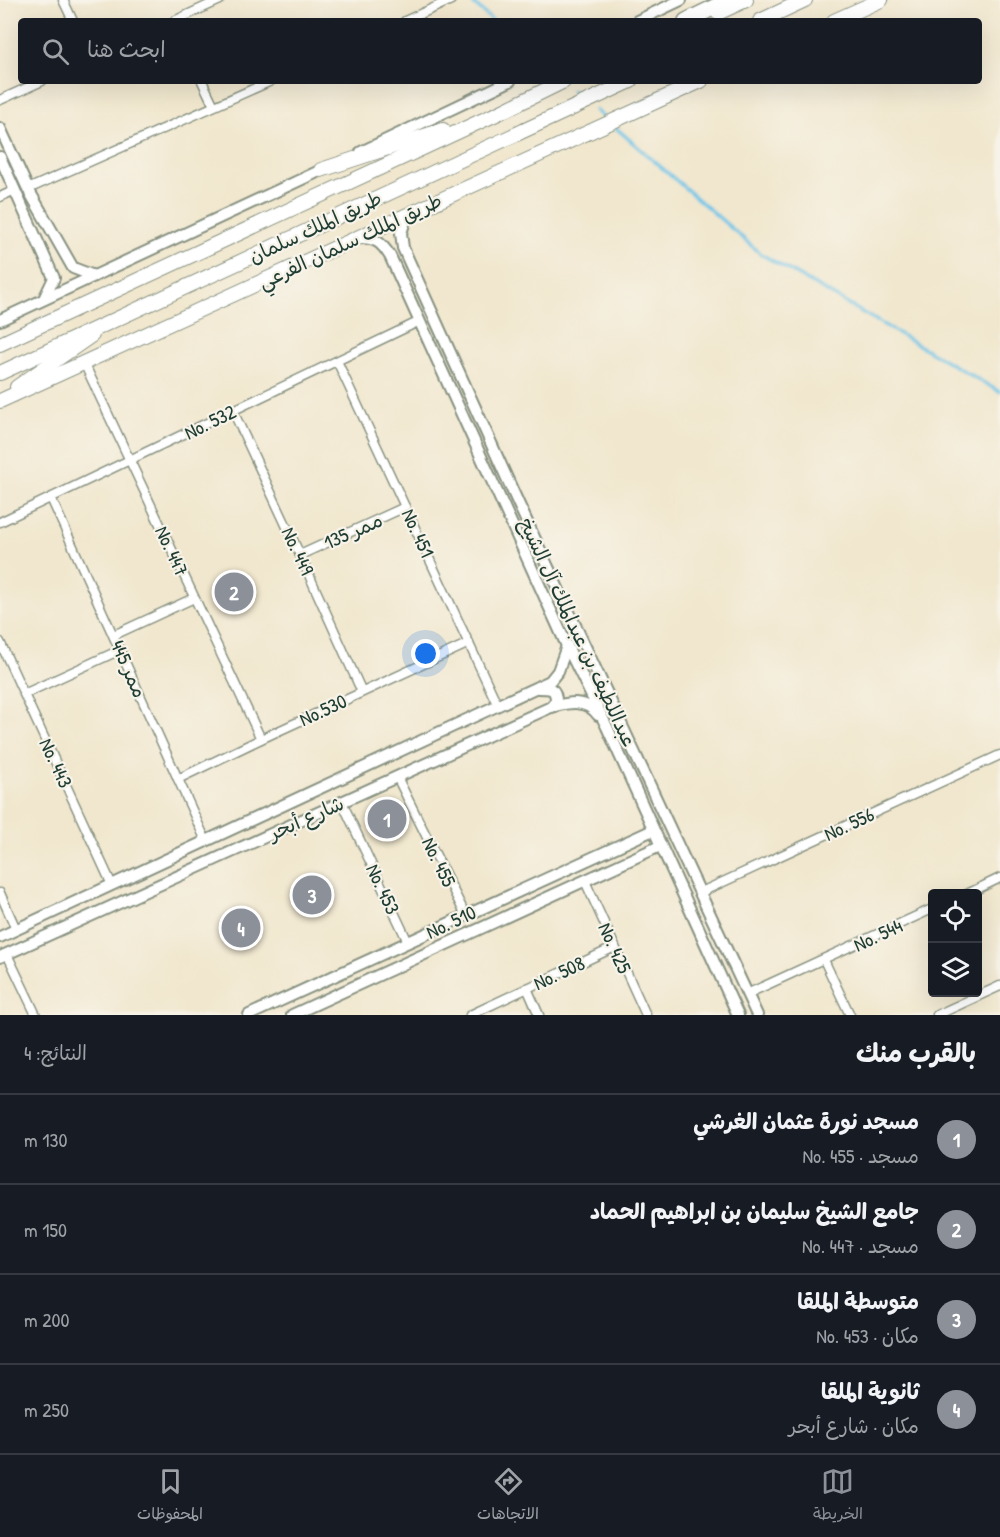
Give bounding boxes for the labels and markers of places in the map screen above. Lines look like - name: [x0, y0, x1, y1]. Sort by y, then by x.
- pin: 2: [214, 570, 254, 614]
- pin: 1: [368, 796, 406, 842]
- pin: 3: [292, 872, 332, 918]
- pin: 4: [222, 906, 260, 950]

